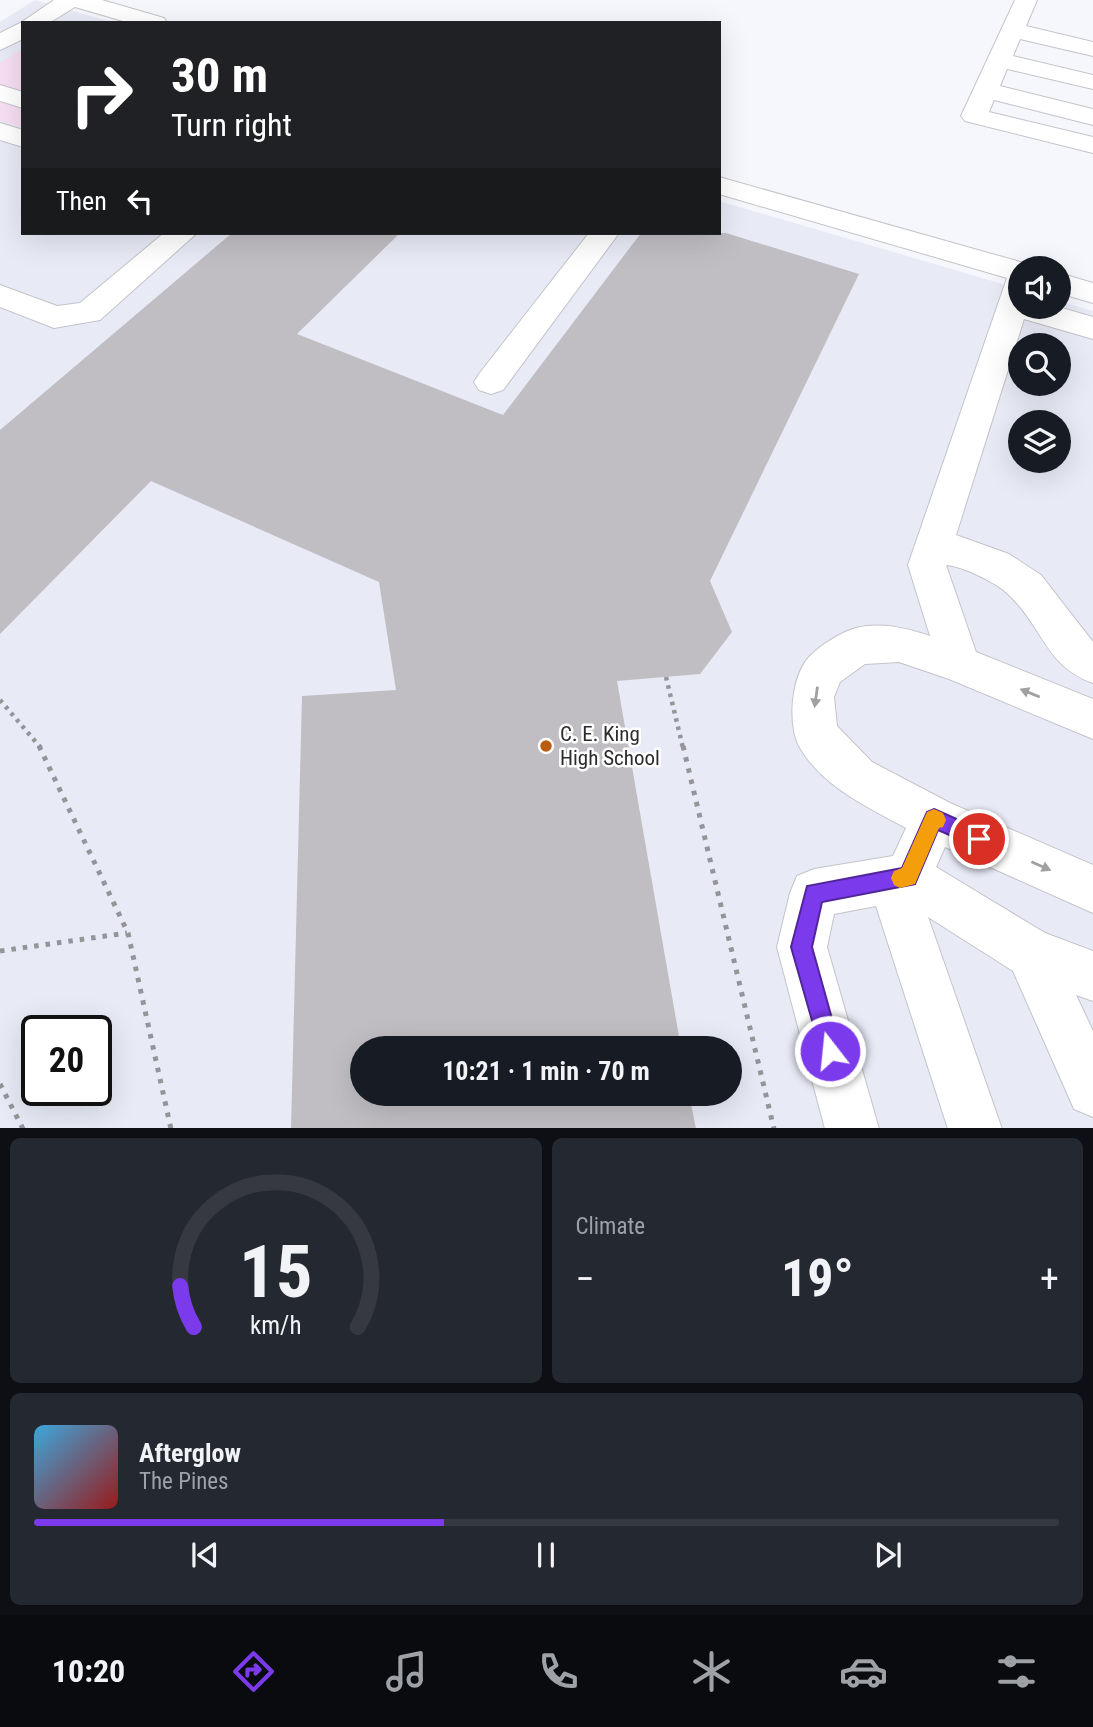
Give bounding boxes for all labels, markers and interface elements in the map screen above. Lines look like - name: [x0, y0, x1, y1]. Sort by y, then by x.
- text: 30 m: [171, 47, 268, 104]
- icon: right: [56, 49, 147, 140]
- text: Turn right: [171, 106, 292, 144]
- icon: left: [121, 182, 159, 220]
- text: Then: [56, 186, 107, 216]
- map controls: [1008, 256, 1071, 473]
- button: sound: [1008, 256, 1071, 319]
- button: search: [1008, 333, 1071, 396]
- button: layers: [1008, 410, 1071, 473]
- one-way arrow: [810, 687, 821, 709]
- one-way arrow: [1019, 687, 1040, 698]
- place label: C. E. King High School: [560, 722, 660, 770]
- marker: C. E. King High School: [538, 738, 554, 754]
- pin: [949, 809, 1009, 869]
- icon: arrive: [960, 820, 998, 858]
- one-way arrow: [1030, 861, 1051, 872]
- position arrow: [793, 1014, 867, 1088]
- speed limit sign: 20: [21, 1015, 112, 1106]
- text: 10:21 · 1 min · 70 m: [442, 1056, 650, 1086]
- text: Climate: [576, 1213, 645, 1240]
- text: 15: [239, 1229, 313, 1315]
- text: 19°: [781, 1248, 854, 1309]
- text: −: [576, 1257, 595, 1301]
- text: +: [1040, 1257, 1059, 1301]
- text: km/h: [250, 1310, 301, 1339]
- text: Afterglow: [139, 1438, 241, 1468]
- text: The Pines: [139, 1468, 229, 1495]
- icon: previous: [186, 1536, 224, 1574]
- icon: pause: [527, 1536, 565, 1574]
- icon: next: [869, 1536, 907, 1574]
- icon: directions: [229, 1647, 278, 1696]
- icon: music: [382, 1647, 431, 1696]
- icon: phone: [534, 1647, 583, 1696]
- icon: climate: [687, 1647, 736, 1696]
- icon: car: [839, 1647, 888, 1696]
- icon: filters: [992, 1647, 1041, 1696]
- text: 10:20: [52, 1652, 125, 1690]

